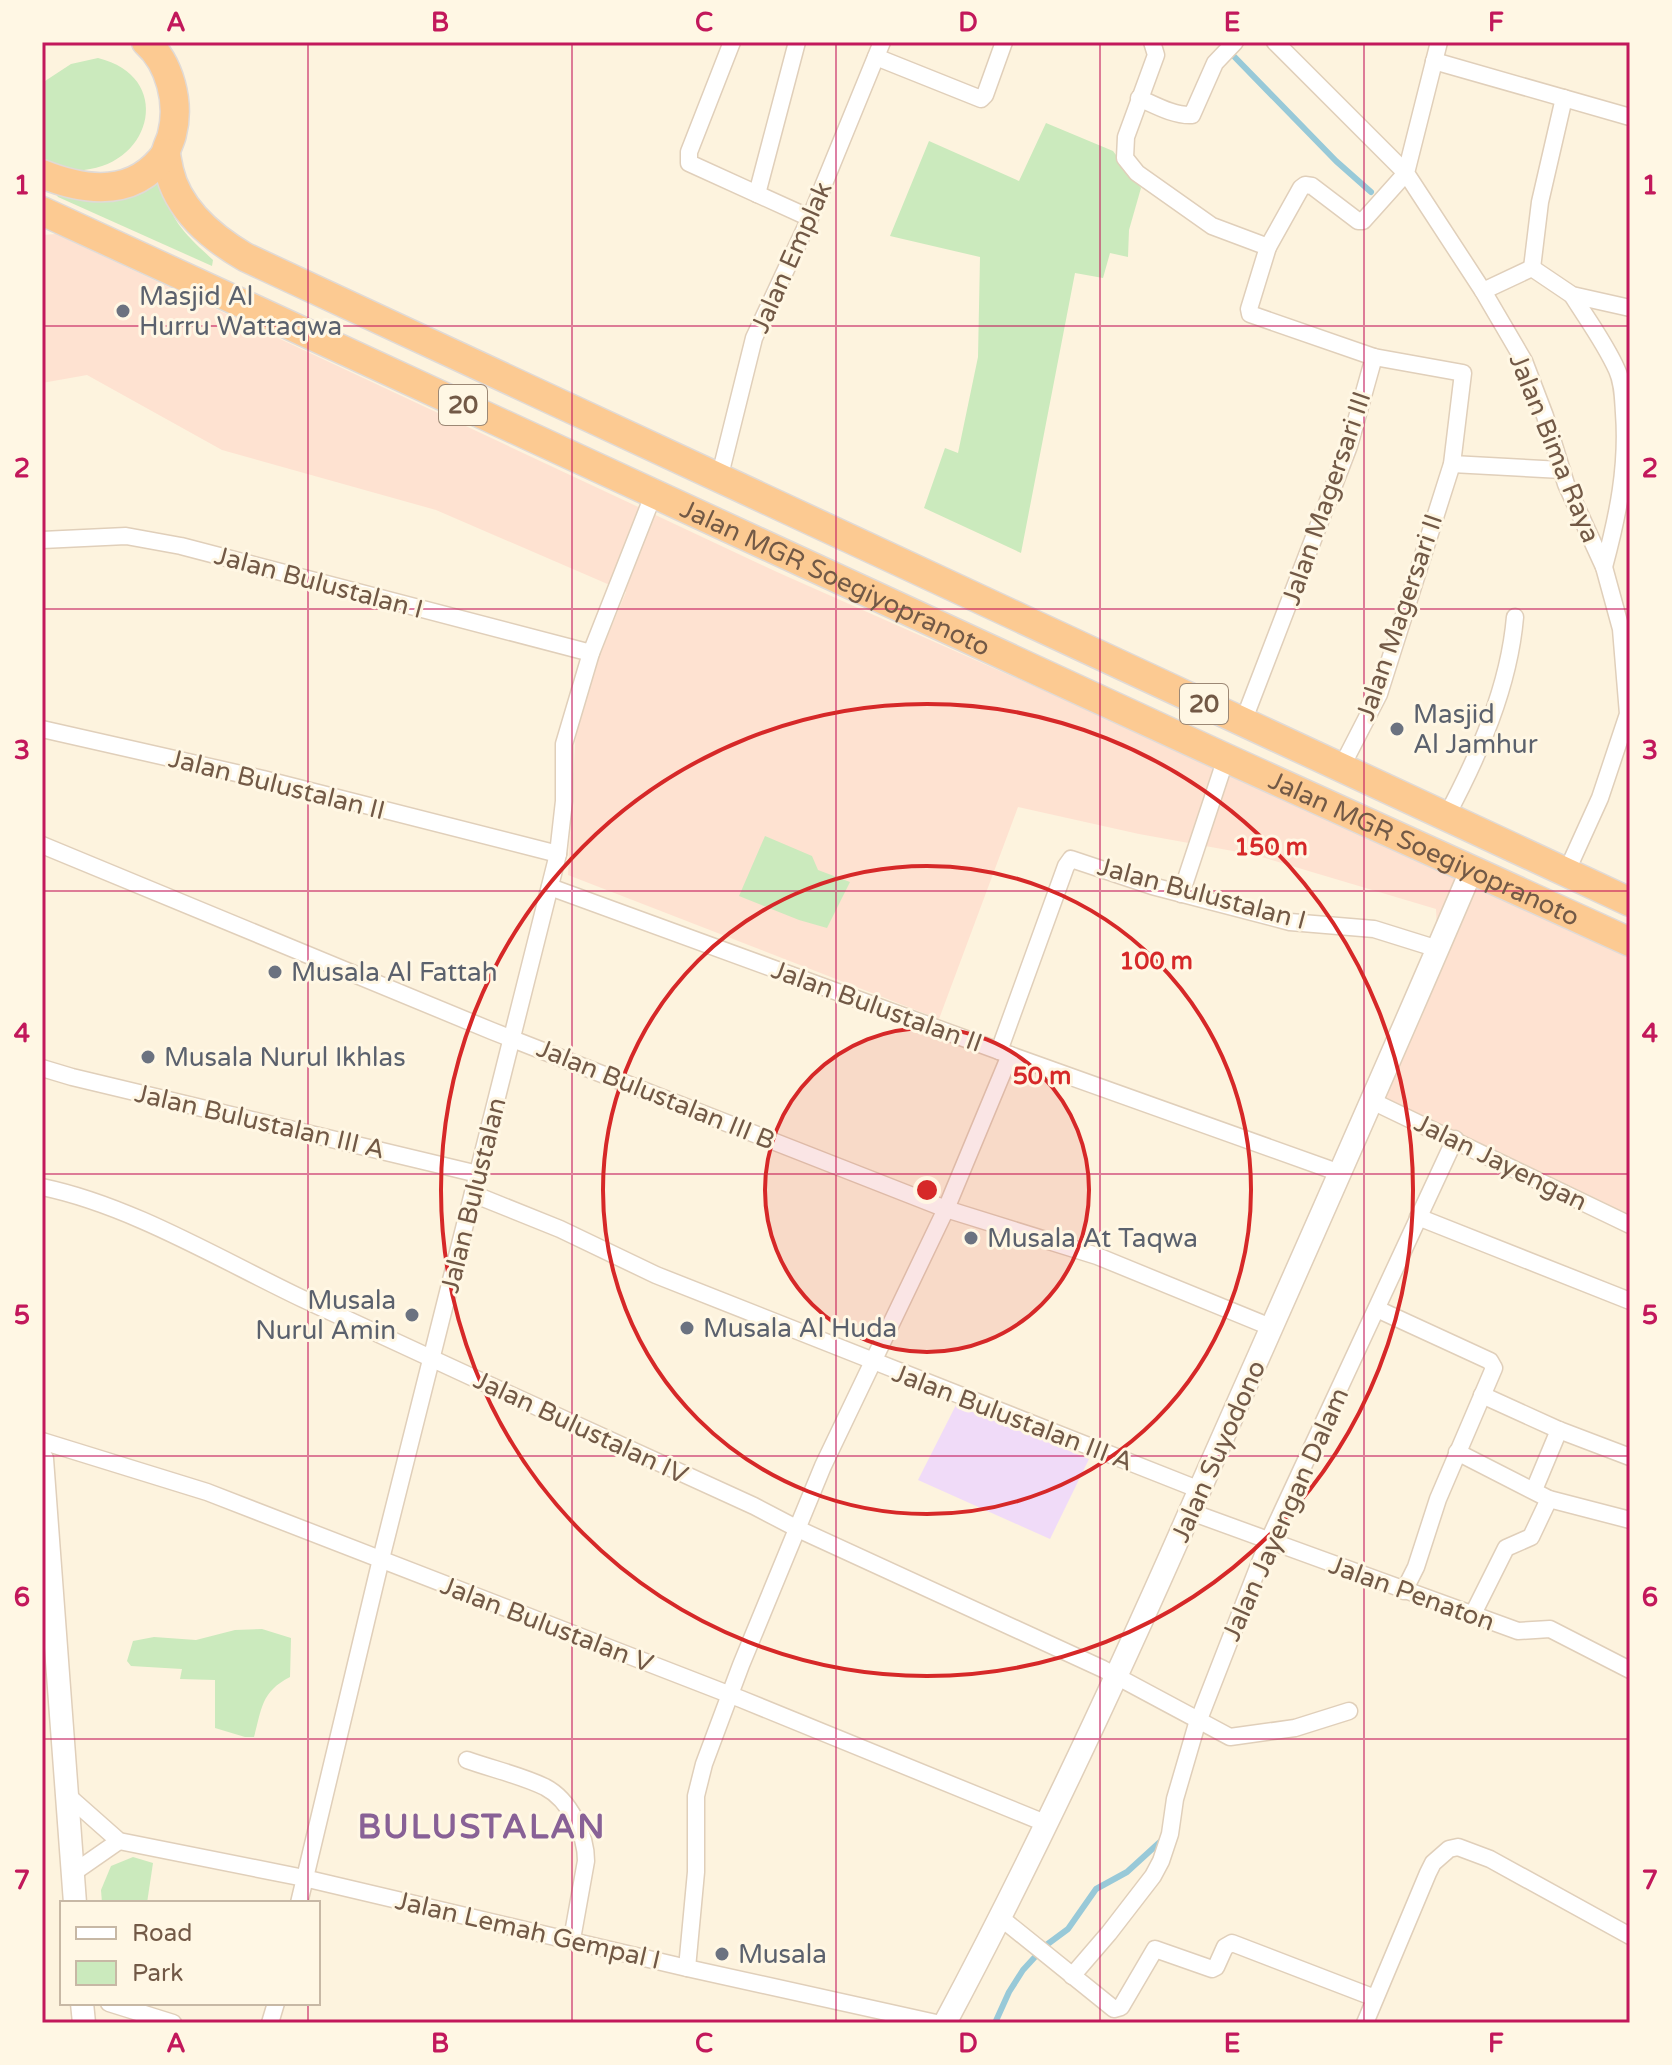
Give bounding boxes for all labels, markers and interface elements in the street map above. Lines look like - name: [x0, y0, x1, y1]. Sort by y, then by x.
- text: A: [166, 7, 186, 38]
- text: B: [431, 7, 449, 38]
- text: C: [695, 7, 713, 38]
- text: D: [958, 7, 978, 38]
- text: E: [1224, 7, 1240, 38]
- text: F: [1488, 7, 1504, 38]
- text: 1: [14, 170, 30, 201]
- text: 1: [1642, 170, 1658, 201]
- street label: Jalan Emplak: [744, 177, 839, 338]
- place label: Masjid Al Hurru Wattaqwa: [139, 281, 342, 342]
- marker: Masjid Al Hurru Wattaqwa: [114, 302, 132, 320]
- street label: Jalan Bima Raya: [1502, 349, 1607, 547]
- road number: 20: [439, 385, 487, 425]
- street label: Jalan Magersari III: [1275, 387, 1378, 609]
- text: 2: [14, 453, 30, 484]
- text: 2: [1642, 453, 1658, 484]
- street label: Jalan MGR Soegiyopranoto: [675, 493, 995, 663]
- street label: Jalan Magersari II: [1350, 510, 1449, 724]
- street label: Jalan Bulustalan I: [211, 540, 426, 625]
- road number: 20: [1180, 684, 1228, 724]
- place label: Masjid Al Jamhur: [1413, 699, 1538, 760]
- marker: Masjid Al Jamhur: [1388, 720, 1406, 738]
- text: 3: [14, 735, 30, 766]
- text: 3: [1642, 735, 1658, 766]
- street label: Jalan Bulustalan II: [166, 743, 388, 826]
- street label: Jalan MGR Soegiyopranoto: [1264, 765, 1584, 933]
- text: 150 m: [1234, 833, 1308, 862]
- street label: Jalan Bulustalan I: [1094, 851, 1309, 936]
- text: 100 m: [1119, 947, 1193, 976]
- street label: Jalan Bulustalan II: [767, 954, 986, 1059]
- place label: Musala Al Fattah: [291, 957, 497, 988]
- marker: Musala Al Fattah: [266, 963, 284, 981]
- text: 4: [14, 1018, 30, 1049]
- text: 4: [1642, 1018, 1658, 1049]
- street label: Jalan Bulustalan III B: [532, 1033, 779, 1156]
- place label: Musala Nurul Ikhlas: [164, 1042, 406, 1073]
- marker: Musala Nurul Ikhlas: [139, 1048, 157, 1066]
- text: 50 m: [1013, 1062, 1071, 1091]
- street label: Jalan Bulustalan III A: [132, 1078, 388, 1165]
- street label: Jalan Bulustalan: [434, 1094, 513, 1296]
- street label: Jalan Jayengan: [1409, 1107, 1592, 1218]
- centre of rings: [913, 1176, 941, 1204]
- place label: Musala At Taqwa: [987, 1223, 1198, 1254]
- marker: Musala At Taqwa: [962, 1229, 980, 1247]
- place label: Musala Nurul Amin: [255, 1285, 396, 1346]
- text: 5: [14, 1300, 30, 1331]
- text: 5: [1642, 1300, 1658, 1331]
- marker: Musala Nurul Amin: [403, 1306, 421, 1324]
- place label: Musala Al Huda: [703, 1313, 897, 1344]
- marker: Musala Al Huda: [678, 1319, 696, 1337]
- street label: Jalan Suyodono: [1165, 1356, 1272, 1547]
- street label: Jalan Bulustalan III A: [888, 1357, 1138, 1478]
- street label: Jalan Bulustalan IV: [469, 1364, 693, 1491]
- street label: Jalan Jayengan Dalam: [1216, 1383, 1355, 1646]
- street label: Jalan Penaton: [1325, 1549, 1499, 1638]
- street label: Jalan Bulustalan V: [436, 1570, 657, 1679]
- text: 6: [14, 1582, 30, 1613]
- text: 6: [1642, 1582, 1658, 1613]
- district label: BULUSTALAN: [357, 1807, 607, 1848]
- text: 7: [14, 1865, 30, 1896]
- text: 7: [1642, 1865, 1658, 1896]
- street label: Jalan Lemah Gempal I: [392, 1885, 663, 1976]
- legend: [60, 1901, 320, 2005]
- text: Road: [132, 1919, 192, 1948]
- place label: Musala: [738, 1939, 827, 1970]
- marker: Musala: [713, 1945, 731, 1963]
- text: Park: [132, 1959, 183, 1988]
- text: A: [166, 2028, 186, 2059]
- text: B: [431, 2028, 449, 2059]
- text: C: [695, 2028, 713, 2059]
- text: D: [958, 2028, 978, 2059]
- text: E: [1224, 2028, 1240, 2059]
- text: F: [1488, 2028, 1504, 2059]

